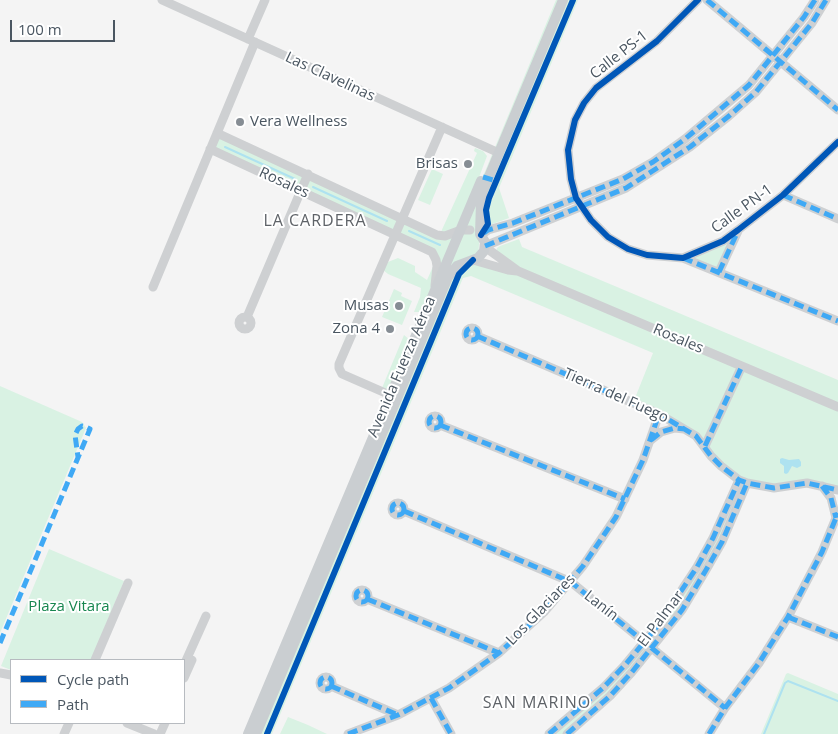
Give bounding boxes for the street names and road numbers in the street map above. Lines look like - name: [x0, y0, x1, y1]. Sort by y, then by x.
- street label: Calle PS-1: [587, 27, 651, 83]
- street label: Las Clavelinas: [282, 48, 378, 106]
- street label: Rosales: [256, 164, 312, 202]
- street label: Calle PN-1: [708, 181, 776, 237]
- street label: Avenida Fuerza Aérea: [364, 294, 440, 440]
- street label: Rosales: [650, 320, 706, 358]
- street label: Tierra del Fuego: [561, 365, 671, 427]
- street label: Los Glaciares: [503, 571, 579, 649]
- street label: Lanín: [580, 587, 622, 625]
- street label: El Palmar: [634, 587, 688, 651]

